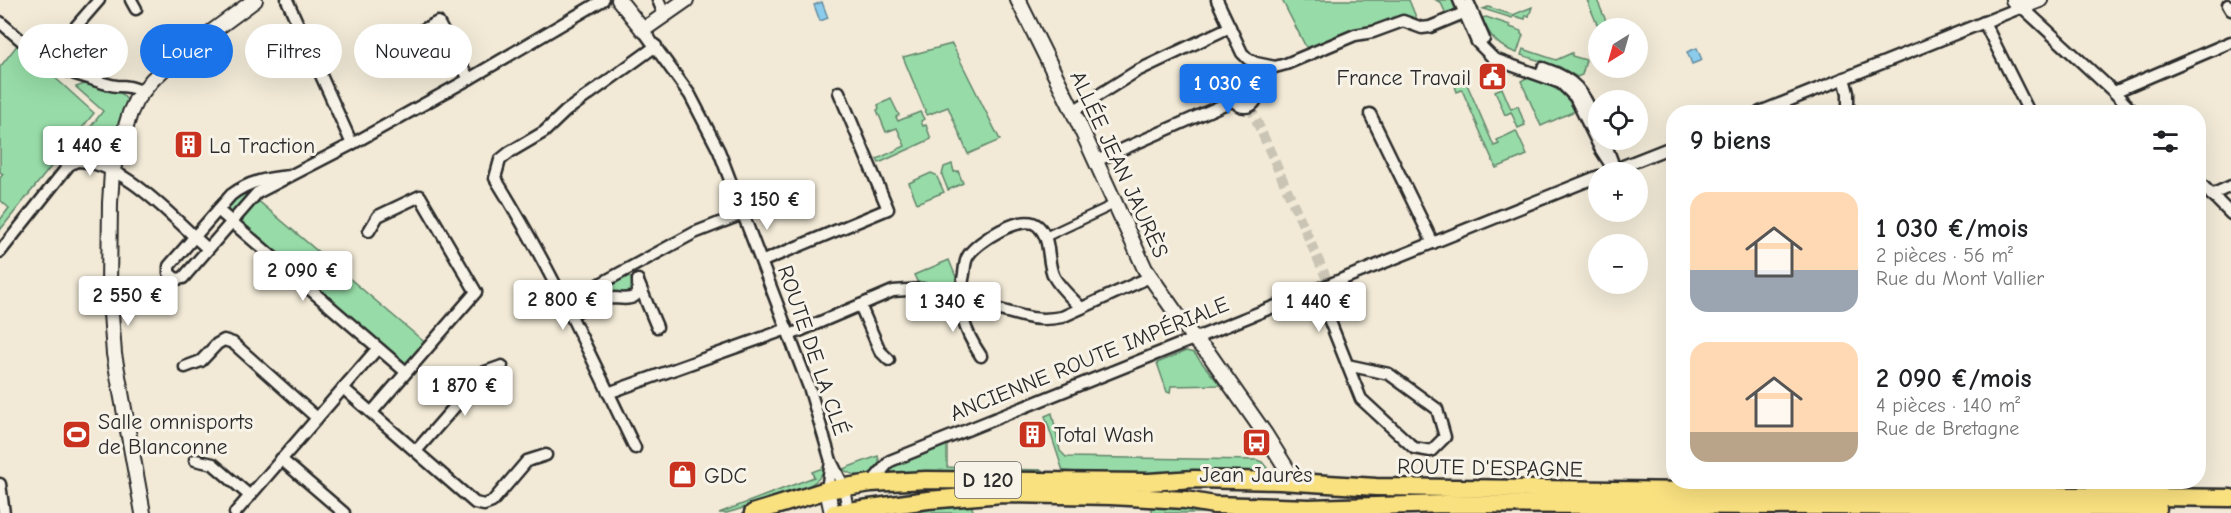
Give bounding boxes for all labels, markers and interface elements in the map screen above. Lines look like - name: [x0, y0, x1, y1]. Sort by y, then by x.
- north arrow: [1588, 18, 1648, 78]
- map controls: [1588, 18, 1648, 294]
- chip: Acheter: [18, 24, 128, 78]
- chip: Louer: [140, 24, 233, 78]
- chip: Filtres: [245, 24, 342, 78]
- chip: Nouveau: [354, 24, 472, 78]
- public building icon: France Travail: [1476, 61, 1508, 93]
- pin: 1 030 €: [1173, 64, 1283, 115]
- place label: France Travail: [1336, 65, 1471, 91]
- street label: ALLÉE JEAN JAURÈS: [1064, 67, 1174, 262]
- text: 1 030 €: [1194, 72, 1262, 95]
- button: locate: [1588, 90, 1648, 150]
- icon: filters: [2149, 125, 2182, 158]
- pin: 1 440 €: [35, 126, 145, 177]
- text: 9 biens: [1690, 126, 1771, 156]
- building icon: La Traction: [172, 129, 204, 161]
- place label: La Traction: [209, 133, 315, 159]
- text: 1 440 €: [57, 134, 123, 157]
- button: +: [1588, 162, 1648, 222]
- pin: 3 150 €: [712, 180, 822, 231]
- text: 3 150 €: [733, 188, 801, 211]
- text: 1 030 €/mois: [1876, 214, 2028, 244]
- icon: home: [1738, 216, 1810, 288]
- button: −: [1588, 234, 1648, 294]
- text: 2 pièces · 56 m²: [1876, 244, 2013, 267]
- pin: 2 090 €: [248, 251, 358, 302]
- text: 2 090 €: [267, 259, 339, 282]
- street label: ROUTE DE LA CLÉ: [772, 262, 854, 439]
- text: Rue du Mont Vallier: [1876, 267, 2044, 290]
- pin: 2 550 €: [73, 276, 183, 327]
- pin: 2 800 €: [508, 280, 618, 331]
- pin: 1 340 €: [898, 282, 1008, 333]
- pin: 1 440 €: [1264, 282, 1374, 333]
- text: 2 550 €: [93, 284, 163, 307]
- text: 2 800 €: [527, 288, 599, 311]
- text: 1 340 €: [920, 290, 986, 313]
- text: 1 440 €: [1286, 290, 1352, 313]
- street label: ANCIENNE ROUTE IMPÉRIALE: [946, 291, 1232, 427]
- text: 2 090 €/mois: [1876, 364, 2032, 394]
- pin: 1 870 €: [410, 366, 520, 417]
- icon: home: [1738, 366, 1810, 438]
- text: 1 870 €: [432, 374, 498, 397]
- text: 4 pièces · 140 m²: [1876, 394, 2020, 417]
- place label: Salle omnisports de Blanconne: [98, 409, 253, 460]
- text: Rue de Bretagne: [1876, 417, 2019, 440]
- sports icon: Salle omnisports de Blanconne: [61, 418, 93, 450]
- building icon: Total Wash: [1017, 418, 1049, 450]
- place label: Total Wash: [1054, 422, 1154, 448]
- bus stop icon: Jean Jaurès: [1240, 426, 1272, 458]
- street label: ROUTE D'ESPAGNE: [1397, 453, 1583, 483]
- shop icon: GDC: [667, 459, 699, 491]
- road number: D 120: [955, 462, 1021, 498]
- place label: Jean Jaurès: [1200, 462, 1312, 488]
- place label: GDC: [704, 463, 747, 489]

